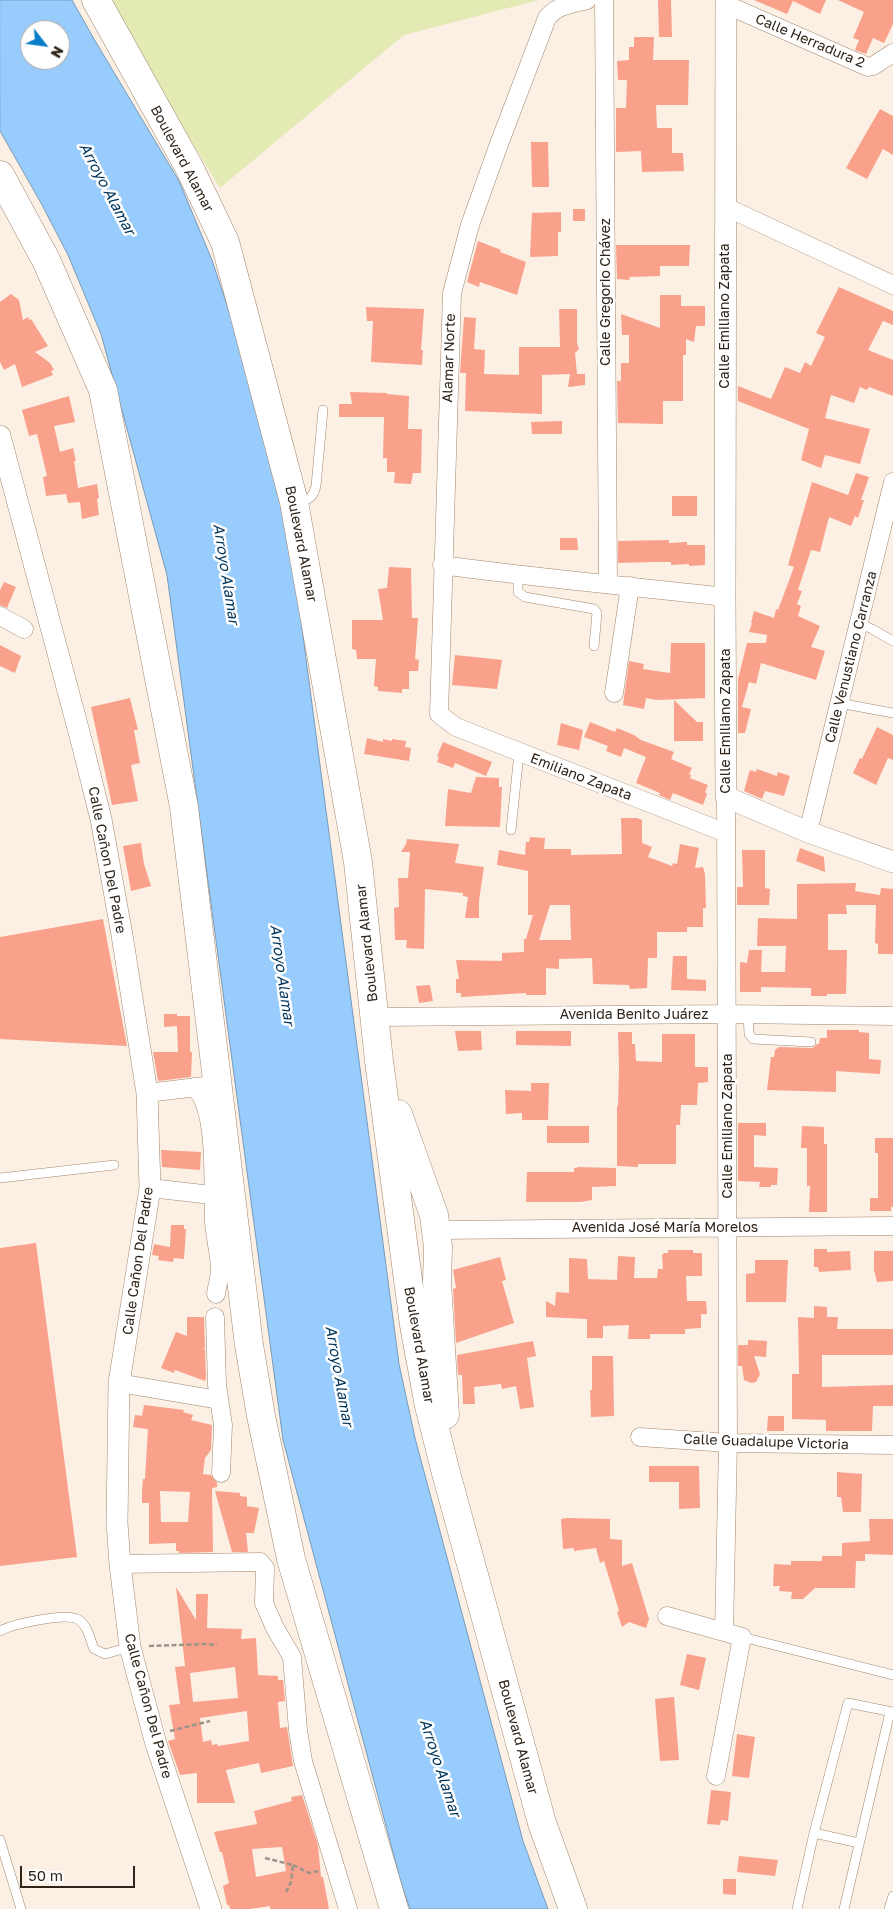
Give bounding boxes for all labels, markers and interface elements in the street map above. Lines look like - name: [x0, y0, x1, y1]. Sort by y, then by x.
- street label: Calle Herradura 2: [753, 10, 867, 72]
- north arrow: [20, 20, 70, 70]
- text: N: [48, 43, 68, 61]
- street label: Boulevard Alamar: [147, 103, 217, 215]
- water label: Arroyo Alamar: [75, 140, 139, 238]
- street label: Calle Gregorio Chávez: [598, 218, 614, 366]
- street label: Calle Emiliano Zapata: [717, 243, 733, 389]
- street label: Alamar Norte: [439, 313, 459, 403]
- street label: Boulevard Alamar: [281, 484, 321, 604]
- water label: Arroyo Alamar: [209, 522, 243, 626]
- street label: Calle Venustiano Carranza: [821, 569, 881, 745]
- street label: Calle Emiliano Zapata: [718, 648, 734, 794]
- street label: Emiliano Zapata: [528, 750, 634, 804]
- street label: Calle Cañon Del Padre: [85, 785, 129, 935]
- street label: Boulevard Alamar: [352, 883, 382, 1003]
- water label: Arroyo Alamar: [266, 923, 298, 1027]
- street label: Avenida Benito Juárez: [560, 1007, 708, 1023]
- street label: Calle Emiliano Zapata: [720, 1053, 736, 1199]
- street label: Calle Cañon Del Padre: [119, 1186, 157, 1336]
- street label: Avenida José María Morelos: [572, 1220, 758, 1236]
- street label: Boulevard Alamar: [400, 1285, 438, 1405]
- water label: Arroyo Alamar: [321, 1324, 357, 1428]
- street label: Calle Guadalupe Victoria: [683, 1431, 849, 1453]
- street label: Calle Cañon Del Padre: [121, 1632, 175, 1780]
- street label: Boulevard Alamar: [495, 1678, 541, 1796]
- water label: Arroyo Alamar: [416, 1717, 464, 1819]
- scale bar: [22, 1856, 138, 1888]
- text: 50 m: [28, 1866, 63, 1884]

